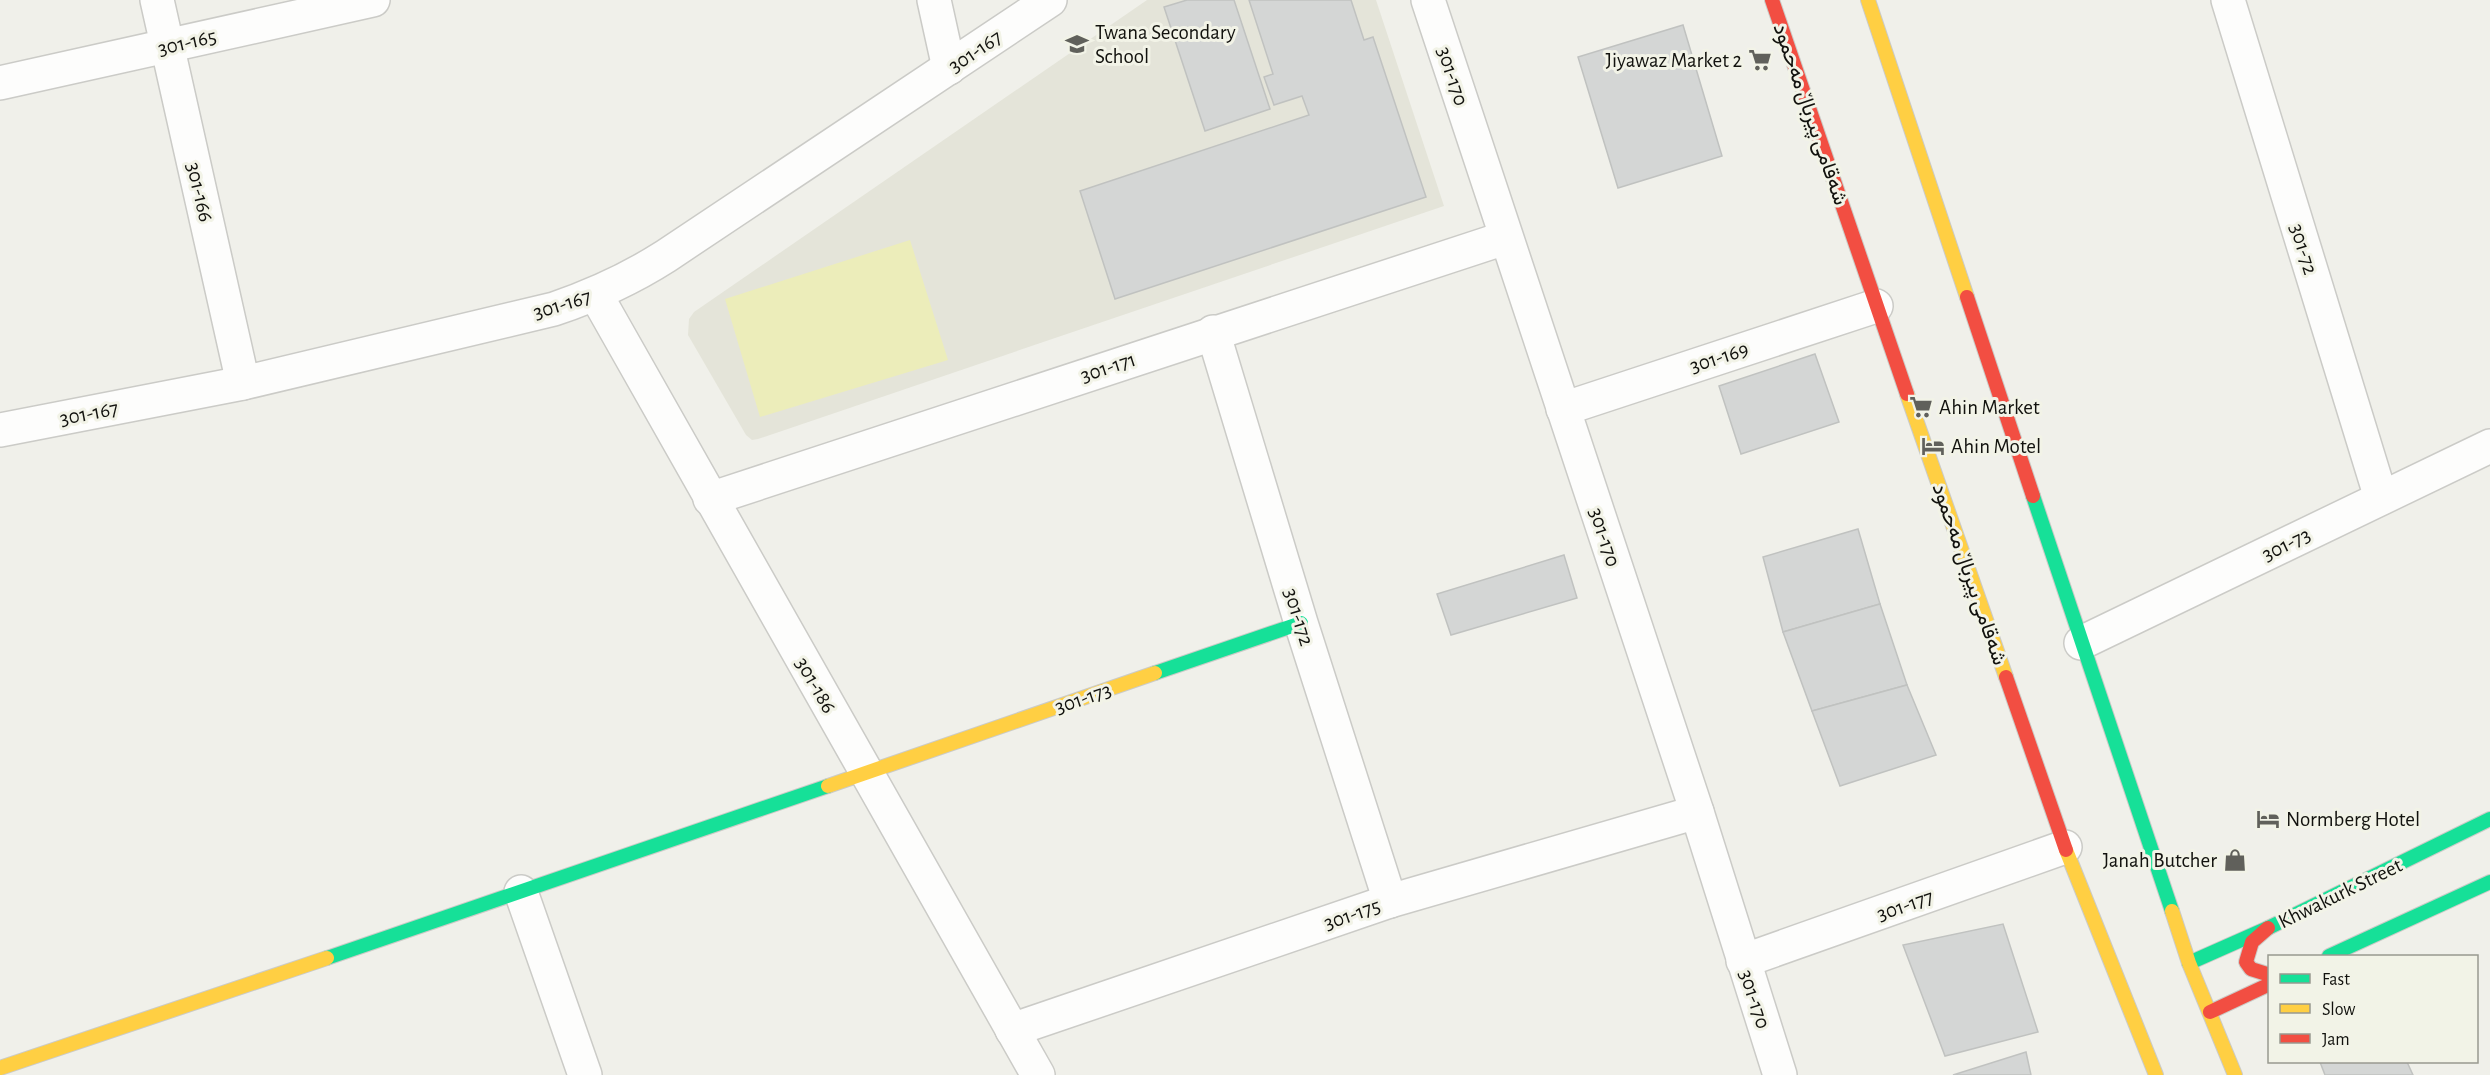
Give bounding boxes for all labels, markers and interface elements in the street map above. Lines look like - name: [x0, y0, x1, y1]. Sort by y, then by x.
- street label: شەقامی پیرباڵ مەحمود: [1767, 21, 1851, 209]
- place label: Twana Secondary School: [1095, 22, 1236, 67]
- street label: 301-165: [156, 26, 218, 59]
- street label: 301-167: [945, 26, 1006, 77]
- school or university icon: Twana Secondary School: [1064, 31, 1090, 57]
- street label: 301-170: [1433, 44, 1472, 108]
- supermarket icon: Jiyawaz Market 2: [1747, 47, 1773, 73]
- place label: Jiyawaz Market 2: [1605, 50, 1742, 71]
- street label: 301-166: [182, 160, 217, 224]
- street label: 301-72: [2286, 221, 2321, 277]
- street label: 301-167: [531, 286, 594, 323]
- street label: 301-169: [1687, 338, 1751, 377]
- street label: 301-171: [1078, 349, 1138, 386]
- supermarket icon: Ahin Market: [1908, 394, 1934, 420]
- street label: 301-167: [58, 397, 120, 429]
- place label: Ahin Market: [1939, 397, 2040, 418]
- hotel icon: Ahin Motel: [1920, 433, 1946, 459]
- place label: Ahin Motel: [1951, 436, 2041, 457]
- street label: شەقامی پیرباڵ مەحمود: [1926, 481, 2010, 669]
- street label: 301-170: [1585, 505, 1624, 569]
- street label: 301-73: [2259, 524, 2314, 565]
- street label: 301-172: [1280, 586, 1317, 648]
- street label: 301-186: [791, 654, 840, 717]
- street label: 301-173: [1052, 679, 1114, 718]
- hotel icon: Normberg Hotel: [2255, 806, 2281, 832]
- place label: Normberg Hotel: [2286, 809, 2420, 830]
- shop icon: Janah Butcher: [2222, 847, 2248, 873]
- place label: Janah Butcher: [2103, 850, 2217, 871]
- street label: Khwakurk Street: [2275, 854, 2406, 932]
- street label: 301-177: [1874, 886, 1936, 925]
- street label: 301-175: [1321, 895, 1383, 934]
- legend: [2268, 955, 2478, 1063]
- street label: 301-170: [1735, 967, 1774, 1031]
- text: Fast: [2322, 971, 2350, 989]
- text: Slow: [2322, 1001, 2355, 1019]
- text: Jam: [2322, 1031, 2350, 1049]

